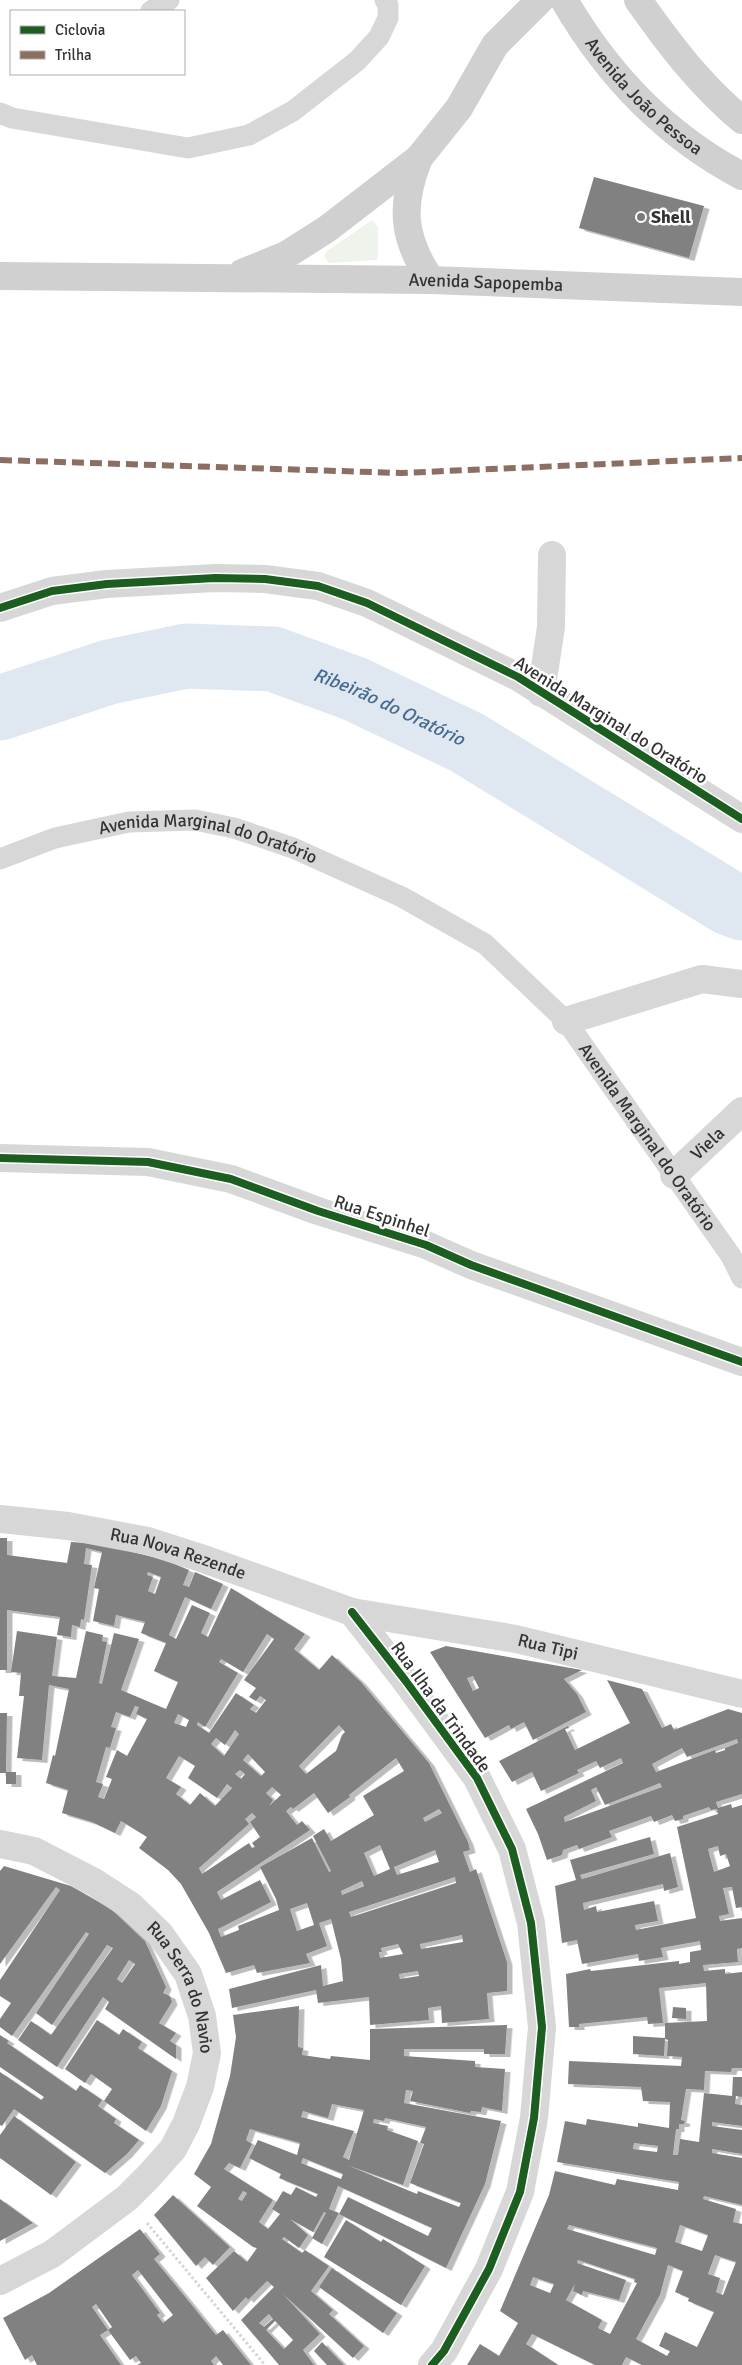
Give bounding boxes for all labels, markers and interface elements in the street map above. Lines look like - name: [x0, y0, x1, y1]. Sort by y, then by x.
- legend: [10, 10, 185, 75]
- text: Ciclovia: [55, 21, 105, 39]
- street label: Avenida João Pessoa: [580, 33, 707, 160]
- text: Trilha: [55, 46, 92, 64]
- place label: Shell: [651, 206, 691, 228]
- marker: Shell: [635, 211, 647, 223]
- street label: Avenida Sapopemba: [409, 269, 564, 296]
- street label: Avenida Marginal do Oratório: [510, 651, 712, 789]
- water label: Ribeirão do Oratório: [310, 663, 469, 752]
- street label: Avenida Marginal do Oratório: [96, 809, 321, 869]
- street label: Avenida Marginal do Oratório: [574, 1039, 721, 1235]
- street label: Viela: [686, 1122, 729, 1165]
- street label: Rua Espinhel: [331, 1190, 433, 1242]
- street label: Rua Nova Rezende: [108, 1523, 249, 1584]
- street label: Rua Tipi: [516, 1629, 581, 1665]
- street label: Rua Ilha da Trindade: [386, 1637, 496, 1777]
- street label: Rua Serra do Navio: [142, 1916, 218, 2055]

